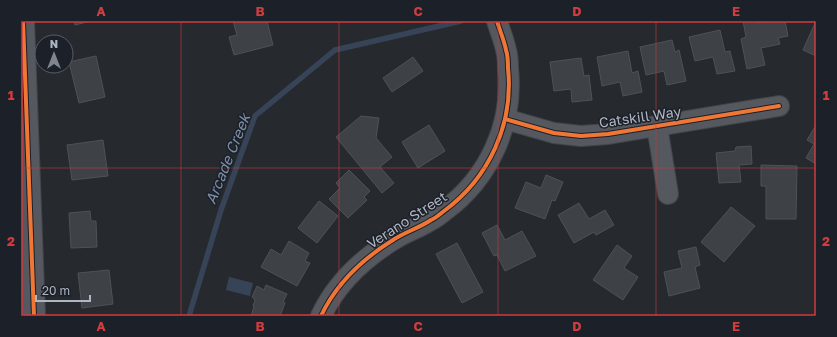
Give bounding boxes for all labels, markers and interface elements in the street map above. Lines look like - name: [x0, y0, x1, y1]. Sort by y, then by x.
- text: A: [96, 3, 106, 19]
- text: B: [255, 3, 265, 19]
- text: C: [413, 3, 423, 19]
- text: D: [572, 3, 582, 19]
- text: E: [732, 3, 740, 19]
- north arrow: [34, 34, 74, 74]
- text: N: [50, 37, 58, 50]
- text: 1: [8, 87, 15, 103]
- text: 1: [823, 87, 830, 103]
- street label: Catskill Way: [598, 102, 682, 131]
- water label: Arcade Creek: [201, 109, 254, 206]
- street label: Verano Street: [364, 187, 450, 252]
- text: 2: [7, 233, 15, 249]
- text: 2: [822, 233, 830, 249]
- scale bar: [36, 277, 90, 303]
- text: 20 m: [42, 283, 70, 298]
- text: A: [96, 318, 106, 334]
- text: B: [255, 318, 265, 334]
- text: C: [413, 318, 423, 334]
- text: D: [572, 318, 582, 334]
- text: E: [732, 318, 740, 334]

